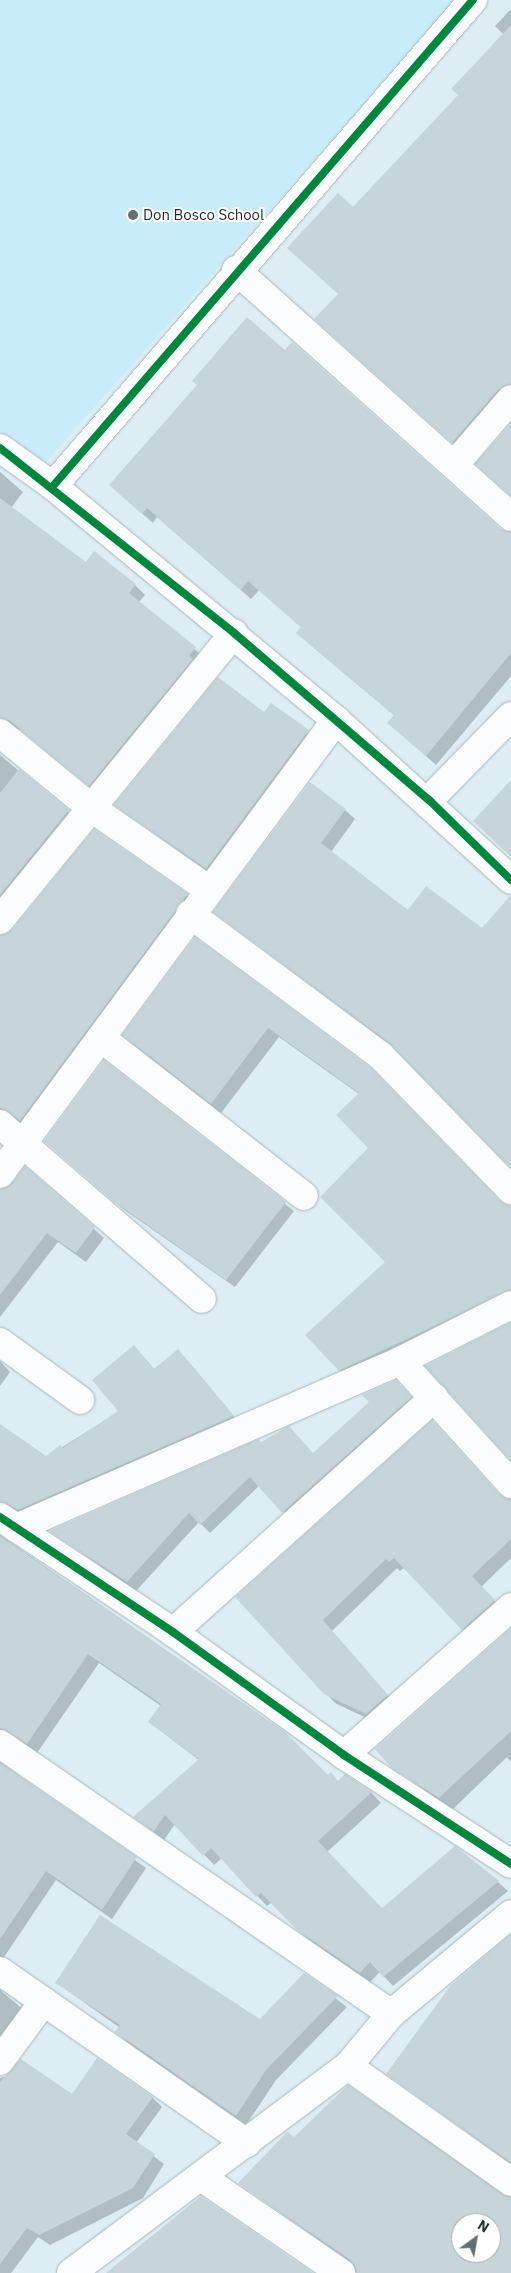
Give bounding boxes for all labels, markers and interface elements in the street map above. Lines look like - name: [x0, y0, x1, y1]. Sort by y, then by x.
- place label: Don Bosco School: [143, 206, 264, 224]
- marker: Don Bosco School: [127, 209, 139, 221]
- north arrow: [451, 2213, 501, 2263]
- text: N: [474, 2216, 492, 2236]

